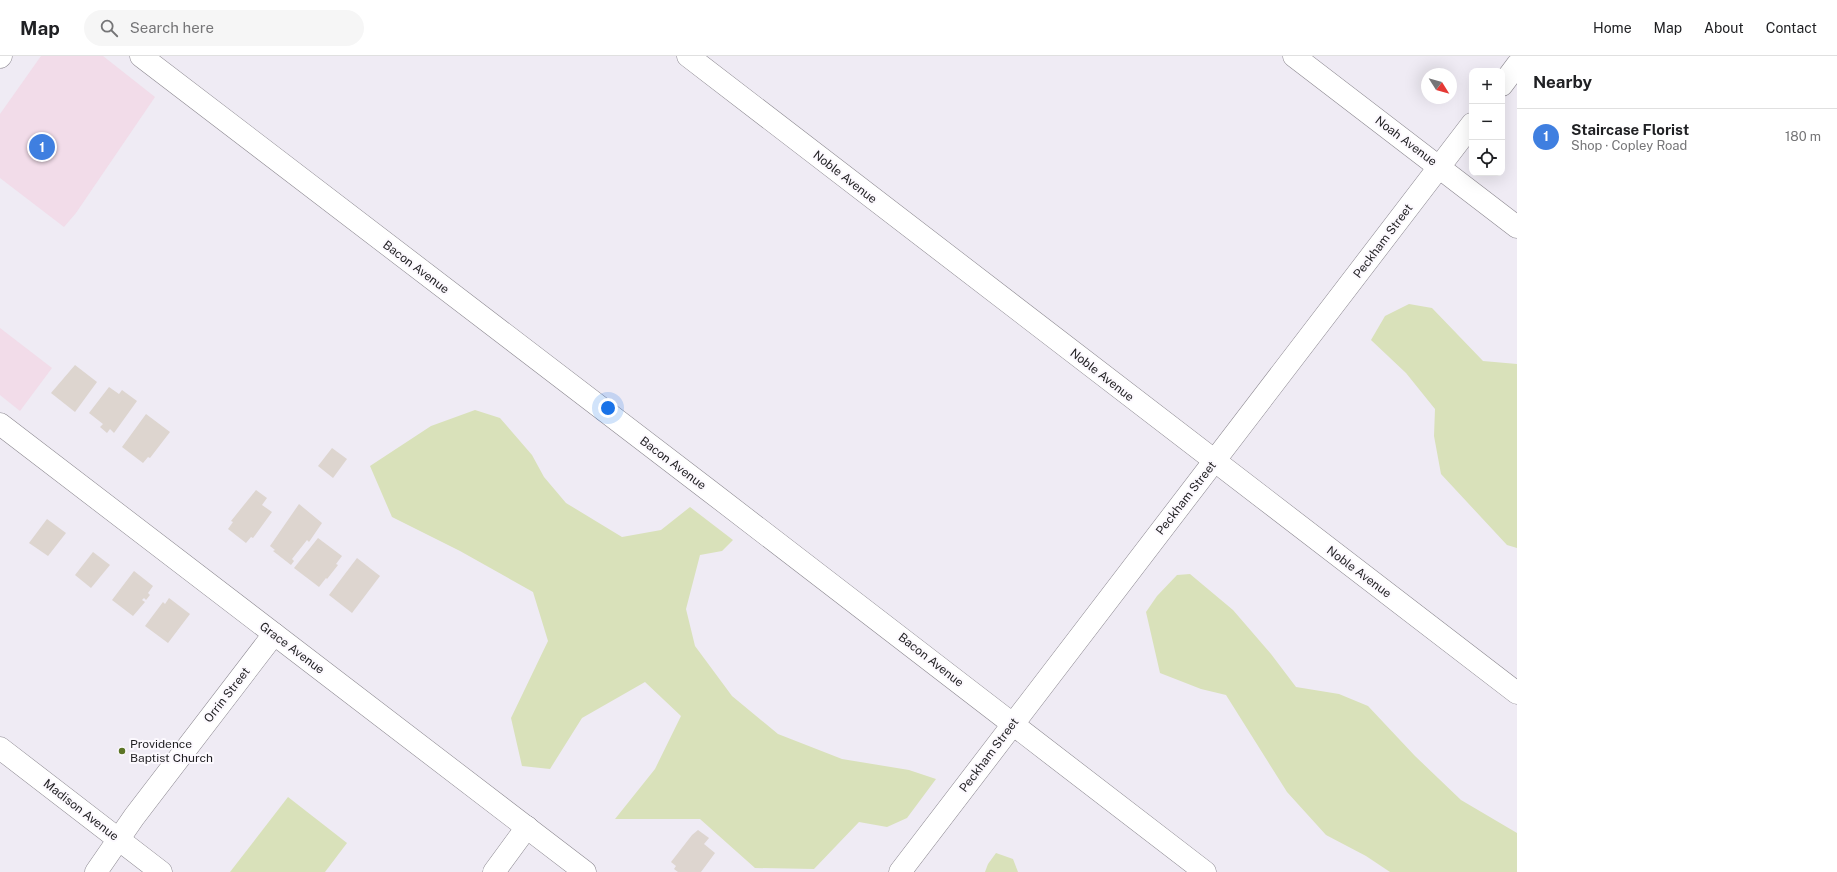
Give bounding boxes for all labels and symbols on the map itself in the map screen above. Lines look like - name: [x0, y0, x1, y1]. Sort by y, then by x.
- north arrow: [1421, 68, 1457, 104]
- street label: Noah Avenue: [1372, 113, 1440, 169]
- pin: 1: [29, 132, 55, 162]
- street label: Noble Avenue: [810, 148, 880, 206]
- street label: Peckham Street: [1351, 201, 1416, 281]
- street label: Bacon Avenue: [380, 238, 452, 296]
- street label: Noble Avenue: [1067, 346, 1137, 404]
- your location: [598, 398, 618, 418]
- street label: Bacon Avenue: [637, 434, 709, 492]
- street label: Peckham Street: [1153, 458, 1219, 538]
- street label: Noble Avenue: [1324, 543, 1394, 601]
- street label: Grace Avenue: [257, 619, 327, 677]
- street label: Bacon Avenue: [896, 630, 967, 690]
- street label: Orrin Street: [201, 664, 253, 725]
- street label: Peckham Street: [957, 715, 1022, 795]
- place label: Providence Baptist Church: [130, 737, 213, 765]
- marker: Providence Baptist Church: [117, 746, 127, 756]
- street label: Madison Avenue: [41, 776, 121, 844]

